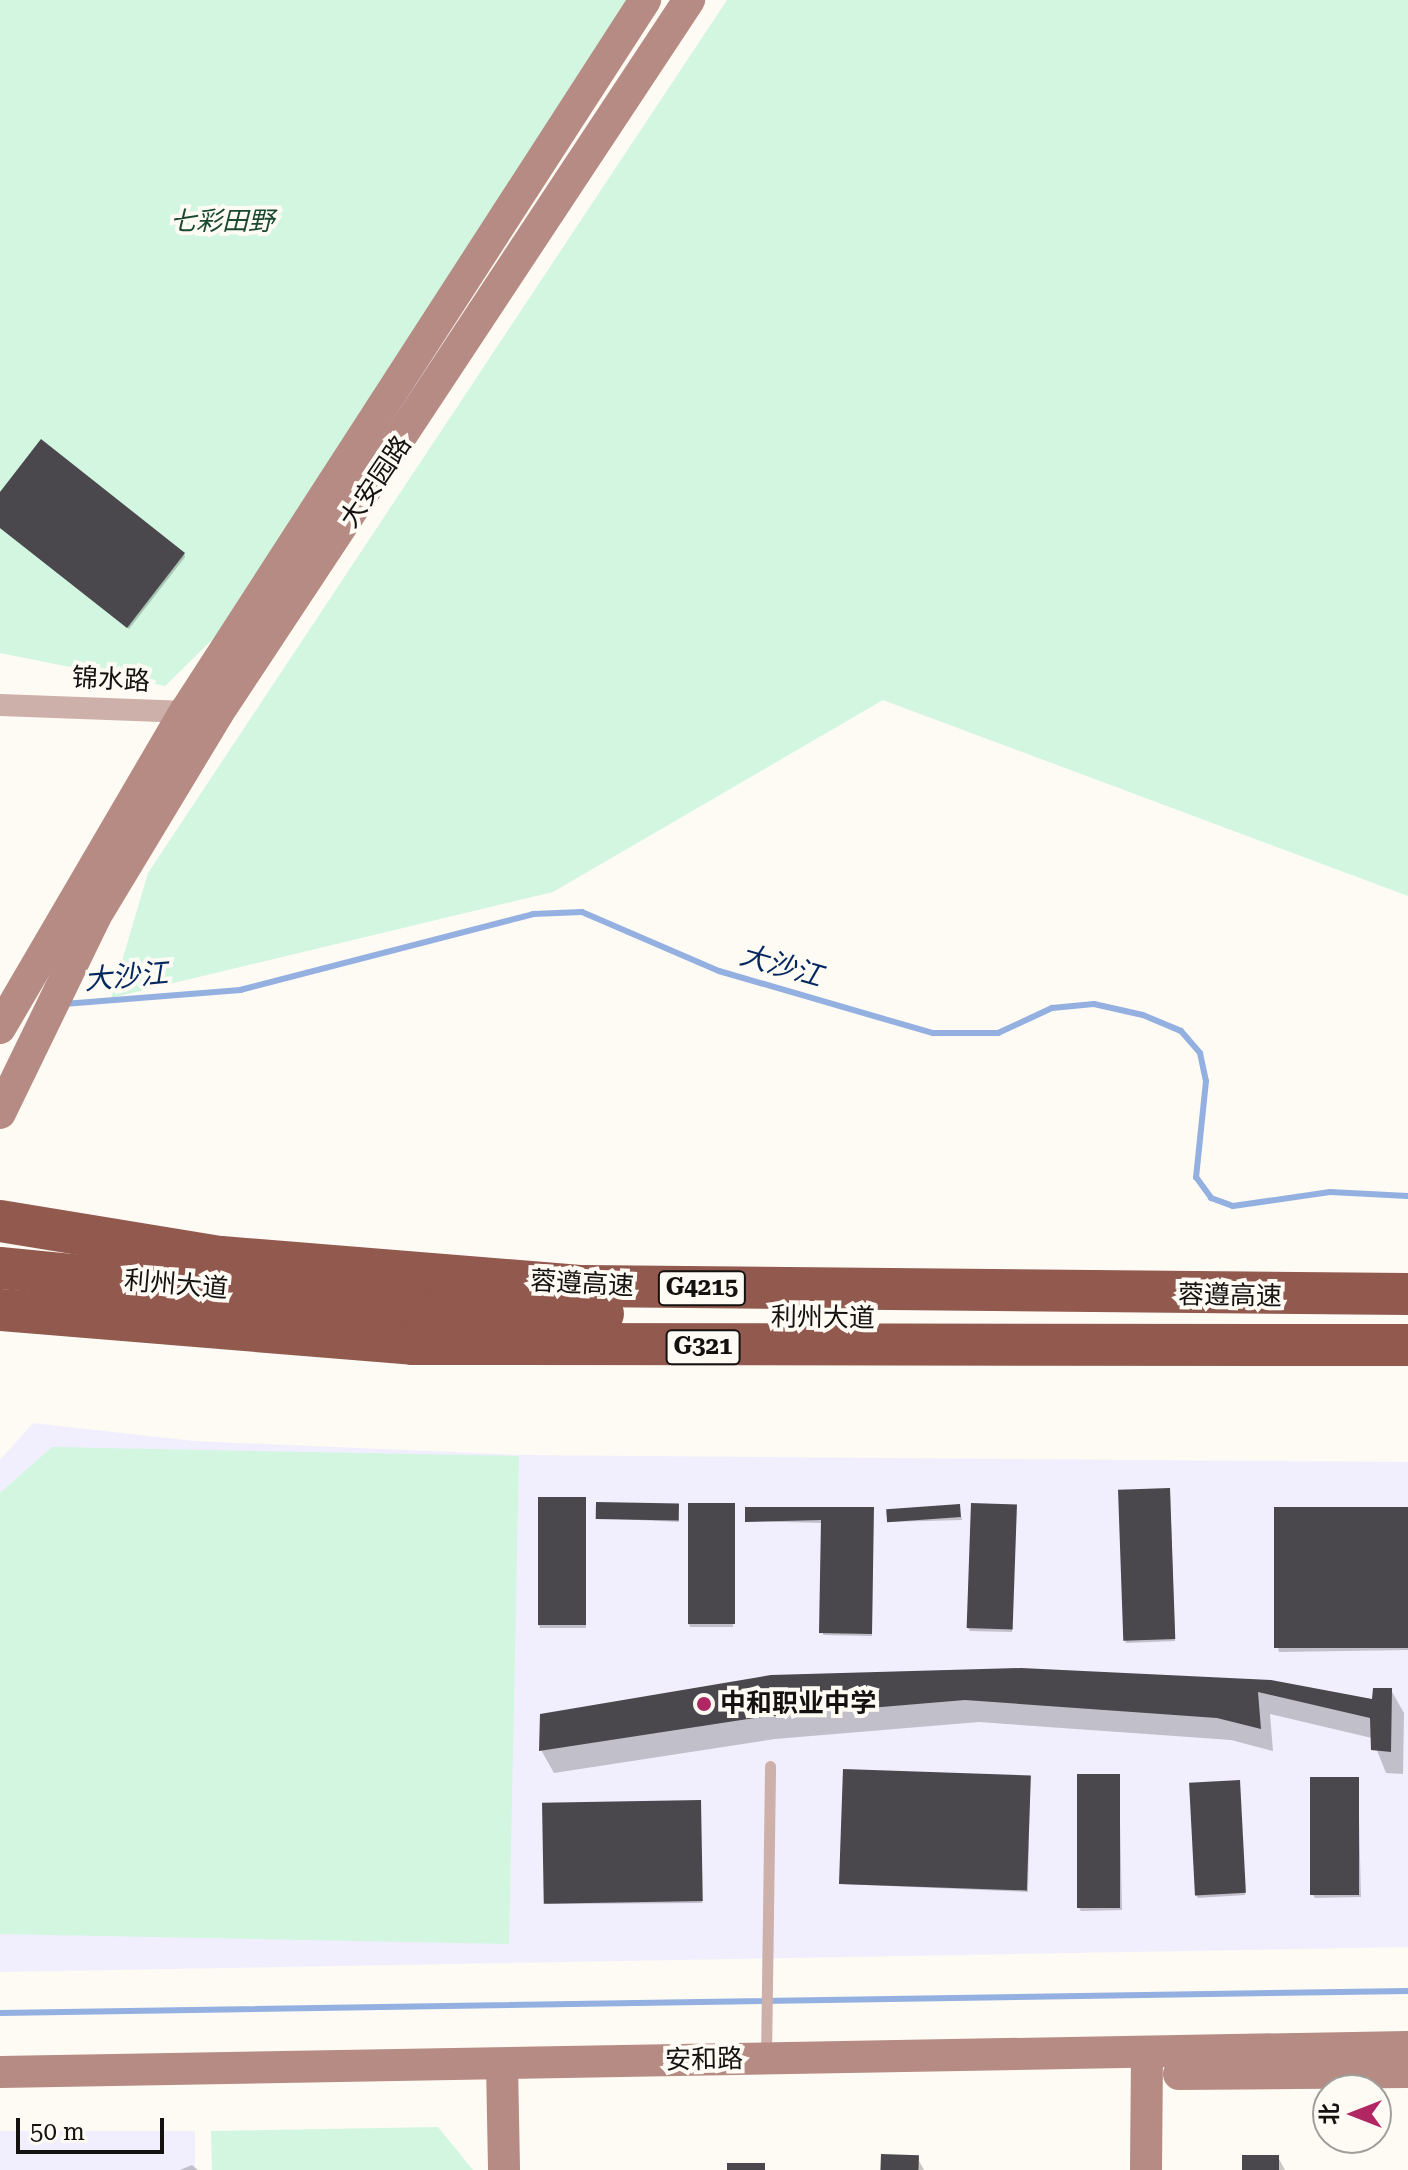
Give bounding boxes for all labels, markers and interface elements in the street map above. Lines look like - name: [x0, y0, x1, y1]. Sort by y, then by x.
- park label: 七彩田野: [170, 206, 274, 238]
- street label: 大安园路: [334, 430, 418, 534]
- street label: 锦水路: [71, 662, 151, 698]
- water label: 大沙江: [736, 938, 826, 994]
- water label: 大沙江: [83, 957, 169, 997]
- street label: 利州大道: [123, 1265, 229, 1305]
- street label: 蓉遵高速: [529, 1266, 635, 1302]
- road number: G4215: [656, 1268, 748, 1308]
- street label: 蓉遵高速: [1178, 1279, 1282, 1313]
- street label: 利州大道: [771, 1301, 875, 1335]
- road number: G321: [665, 1327, 741, 1367]
- place label: 中和职业中学: [720, 1688, 876, 1720]
- marker: 中和职业中学: [695, 1695, 713, 1713]
- street label: 安和路: [665, 2044, 743, 2076]
- north arrow: [1312, 2074, 1392, 2154]
- scale bar: [20, 2102, 168, 2152]
- text: 北: [1317, 2103, 1342, 2125]
- text: 50 m: [30, 2118, 85, 2146]

